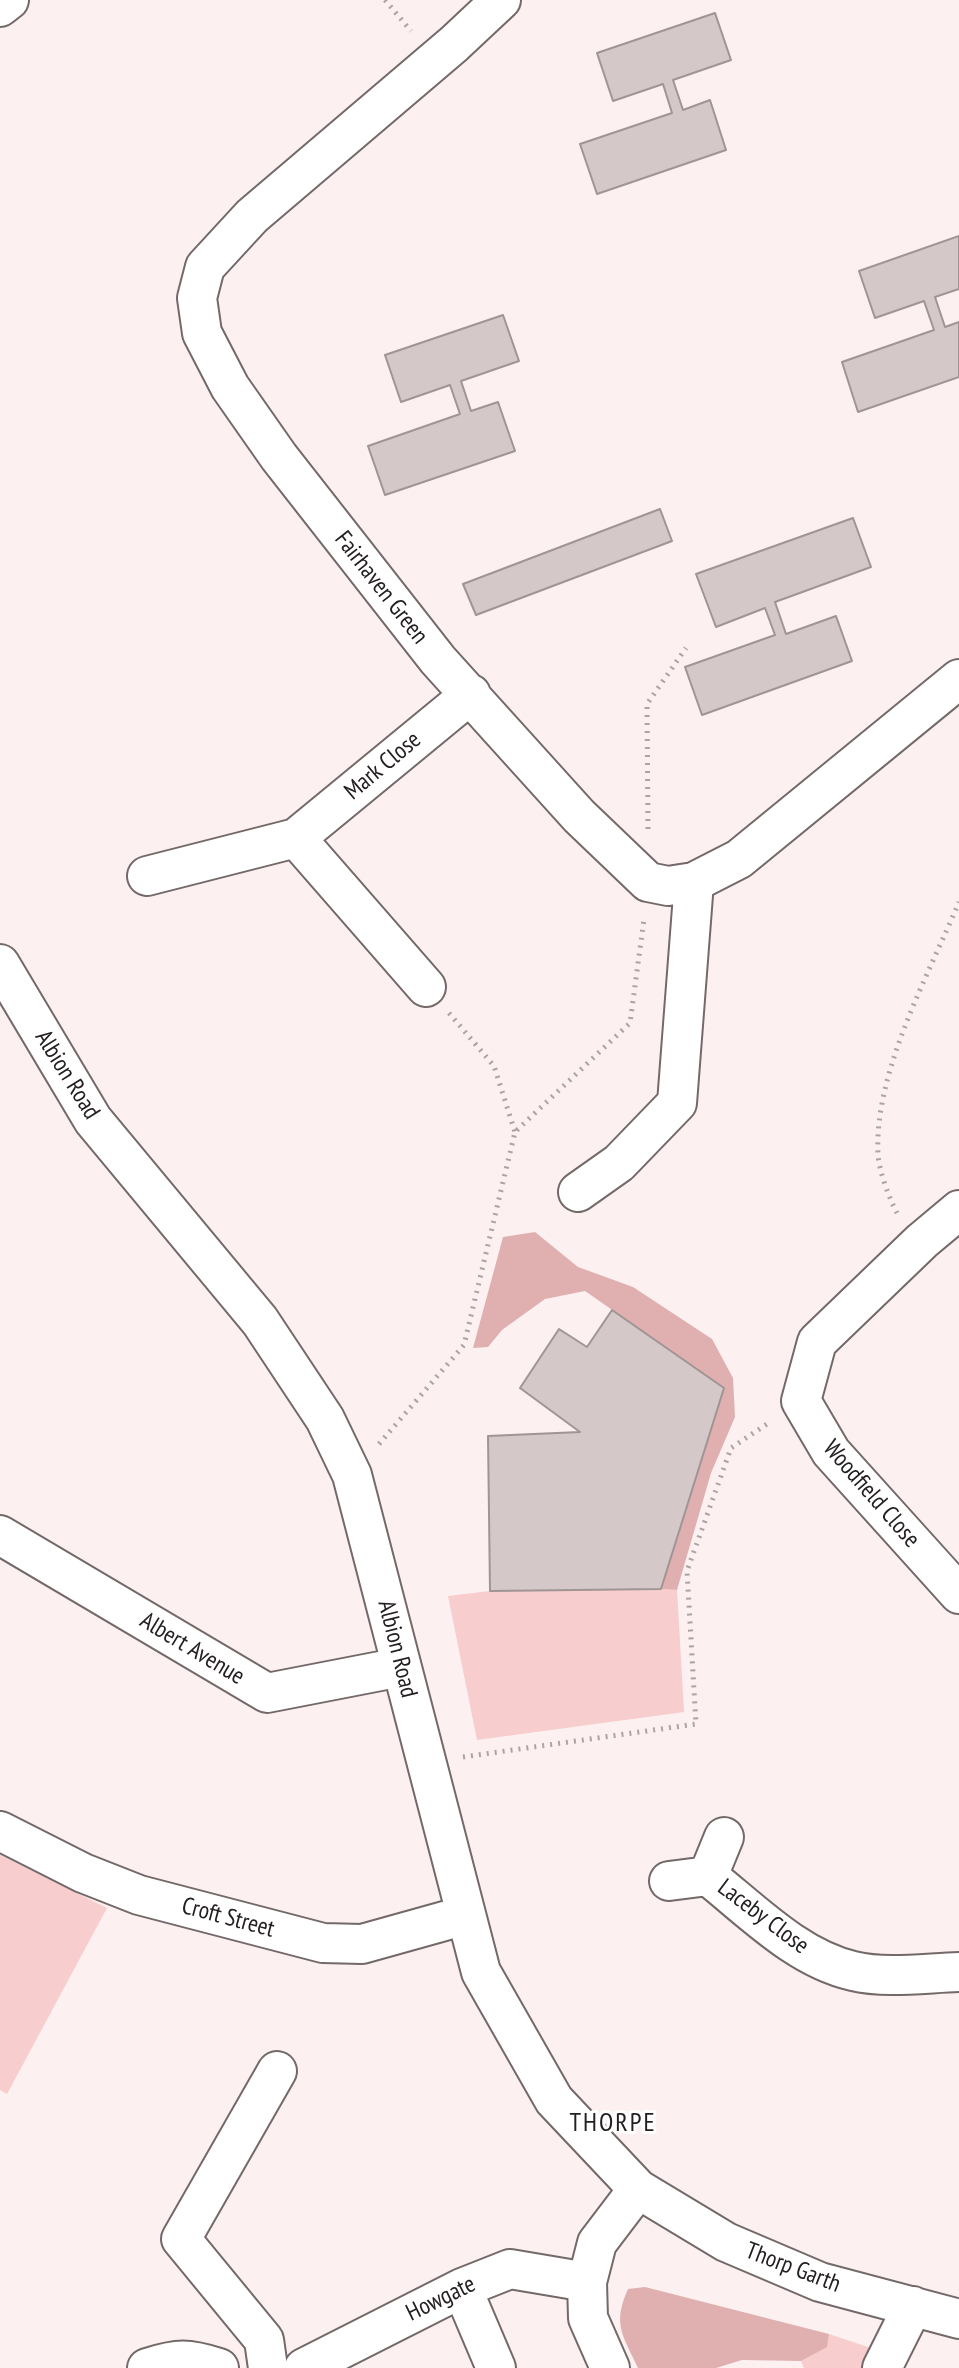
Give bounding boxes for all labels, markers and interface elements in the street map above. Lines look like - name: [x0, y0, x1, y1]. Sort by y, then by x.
- street label: Fairhaven Green: [328, 526, 434, 650]
- street label: Mark Close: [339, 726, 427, 806]
- street label: Albion Road: [28, 1025, 106, 1125]
- street label: Woodfield Close: [817, 1434, 925, 1554]
- street label: Albion Road: [371, 1597, 423, 1701]
- street label: Albert Avenue: [135, 1607, 249, 1691]
- street label: Laceby Close: [712, 1873, 814, 1961]
- street label: Croft Street: [179, 1892, 277, 1944]
- district label: THORPE: [569, 2108, 657, 2140]
- street label: Thorp Garth: [741, 2237, 845, 2299]
- street label: Howgate: [402, 2270, 480, 2328]

